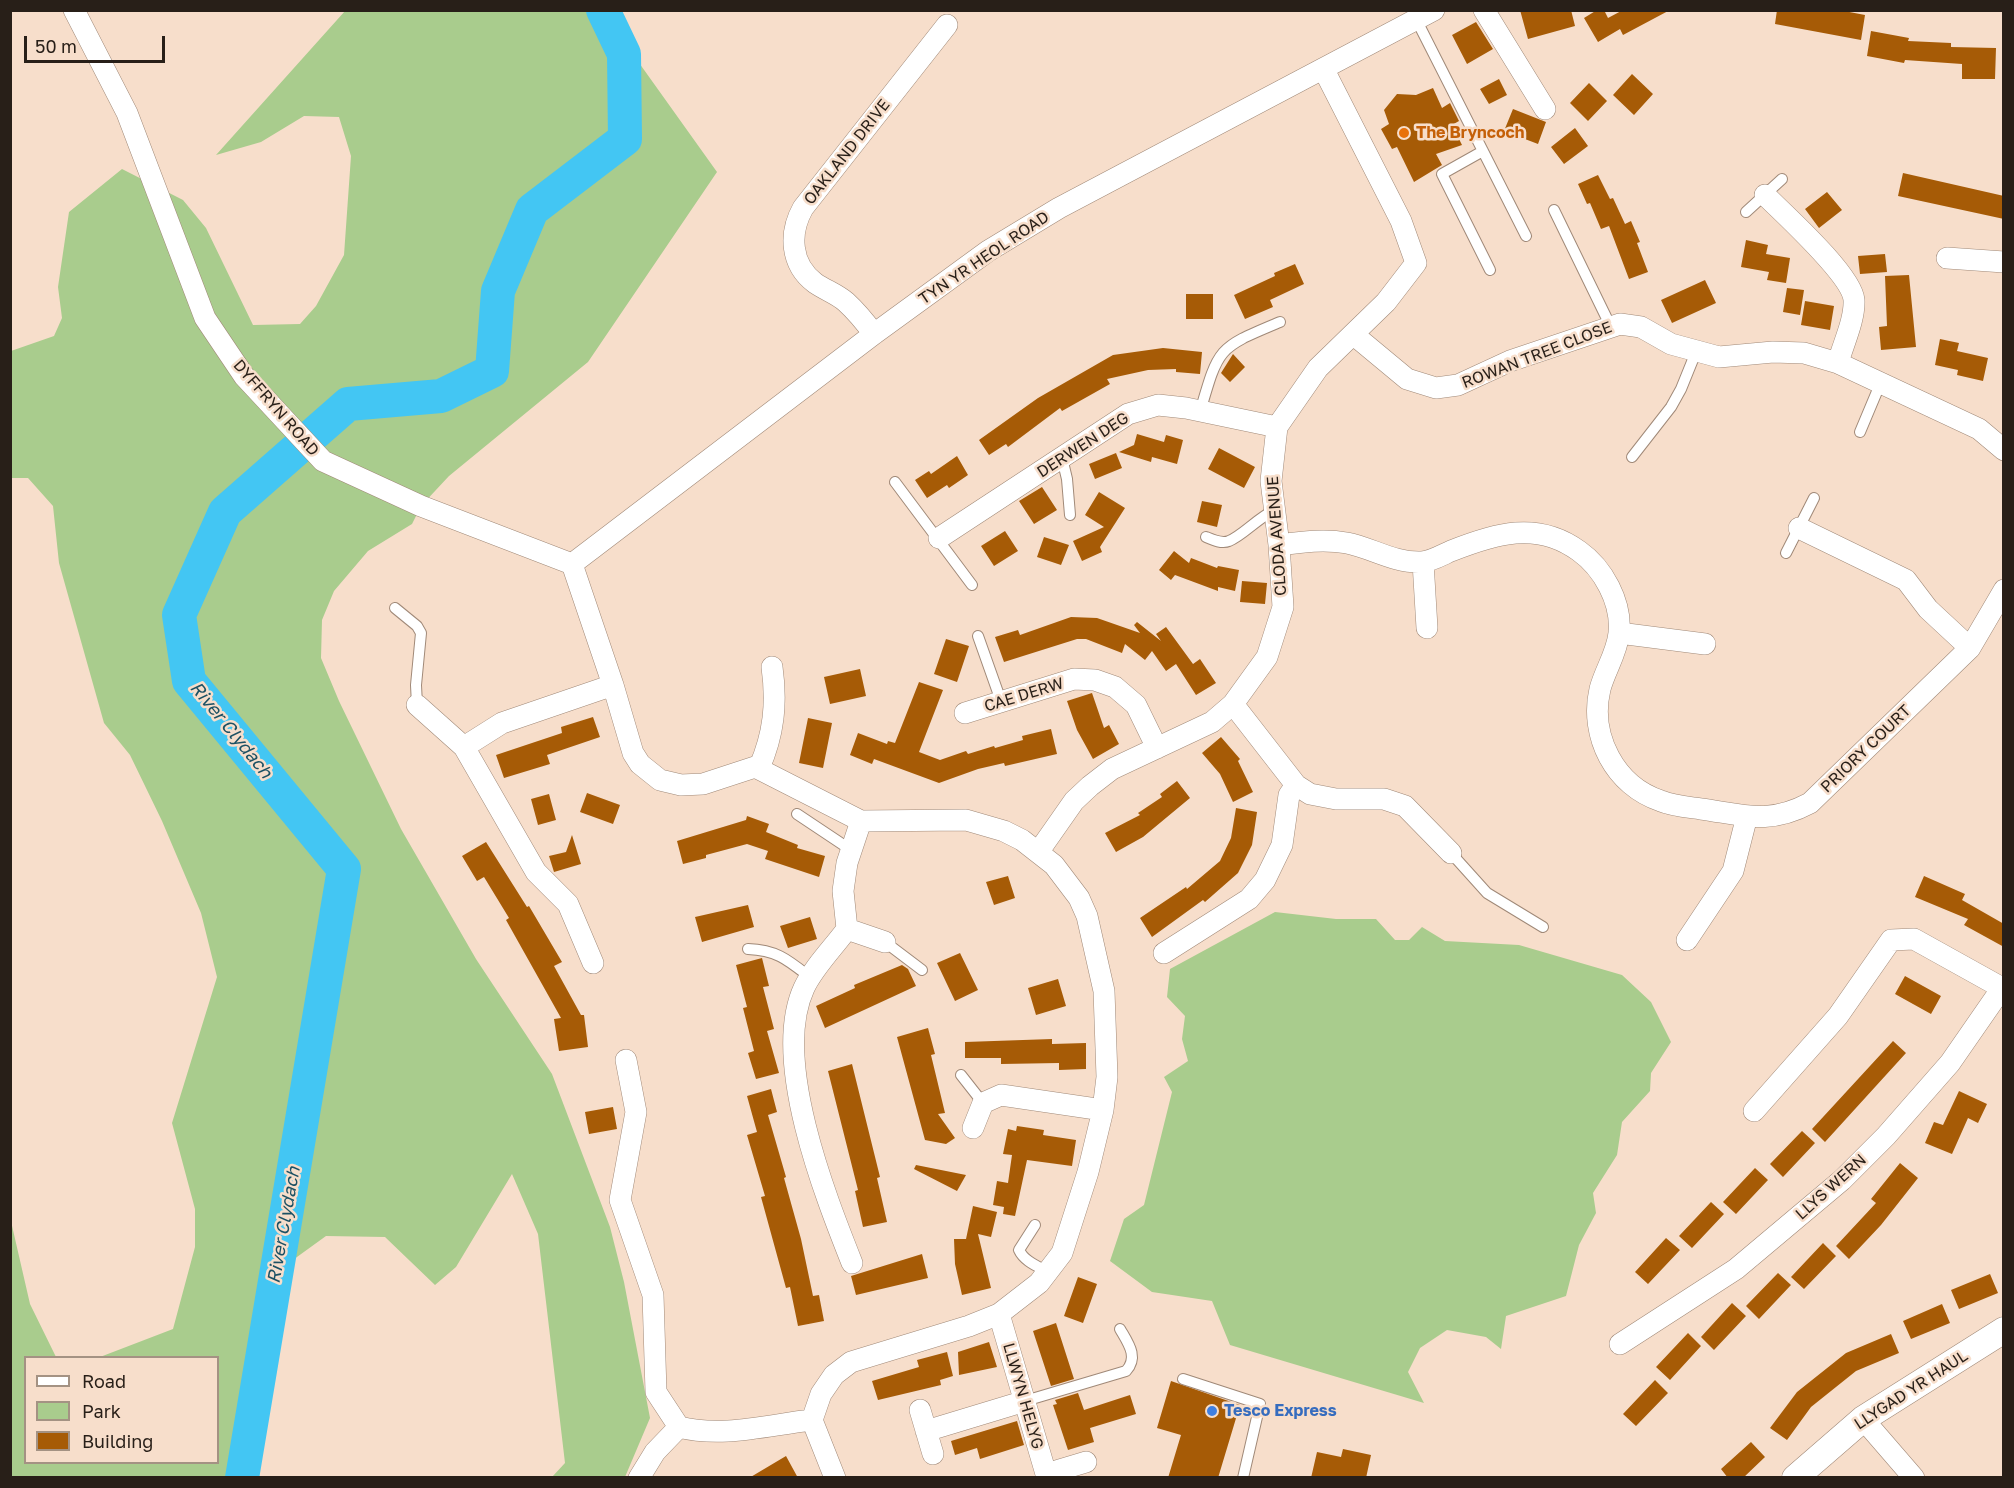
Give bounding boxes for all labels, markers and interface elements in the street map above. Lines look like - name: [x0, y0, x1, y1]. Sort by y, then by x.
- scale bar: [27, 24, 168, 62]
- text: 50 m: [35, 35, 77, 57]
- street label: OAKLAND DRIVE: [800, 95, 894, 209]
- place label: The Bryncoch: [1416, 123, 1524, 143]
- marker: The Bryncoch: [1397, 126, 1411, 140]
- street label: TYN YR HEOL ROAD: [915, 207, 1053, 309]
- street label: ROWAN TREE CLOSE: [1459, 317, 1615, 393]
- street label: DYFFRYN ROAD: [229, 356, 323, 460]
- street label: DERWEN DEG: [1034, 408, 1132, 482]
- street label: CLODA AVENUE: [1263, 475, 1291, 597]
- street label: CAE DERW: [982, 674, 1066, 716]
- water label: River Clydach: [185, 677, 277, 783]
- street label: PRIORY COURT: [1817, 701, 1915, 797]
- street label: LLYS WERN: [1792, 1150, 1870, 1224]
- water label: River Clydach: [263, 1165, 305, 1285]
- street label: LLWYN HELYG: [999, 1341, 1047, 1451]
- street label: LLYGAD YR HAUL: [1851, 1346, 1971, 1434]
- legend: [24, 1356, 219, 1464]
- text: Road: [82, 1370, 126, 1392]
- text: Park: [82, 1400, 121, 1422]
- place label: Tesco Express: [1224, 1401, 1337, 1421]
- marker: Tesco Express: [1205, 1404, 1219, 1418]
- text: Building: [82, 1430, 153, 1452]

